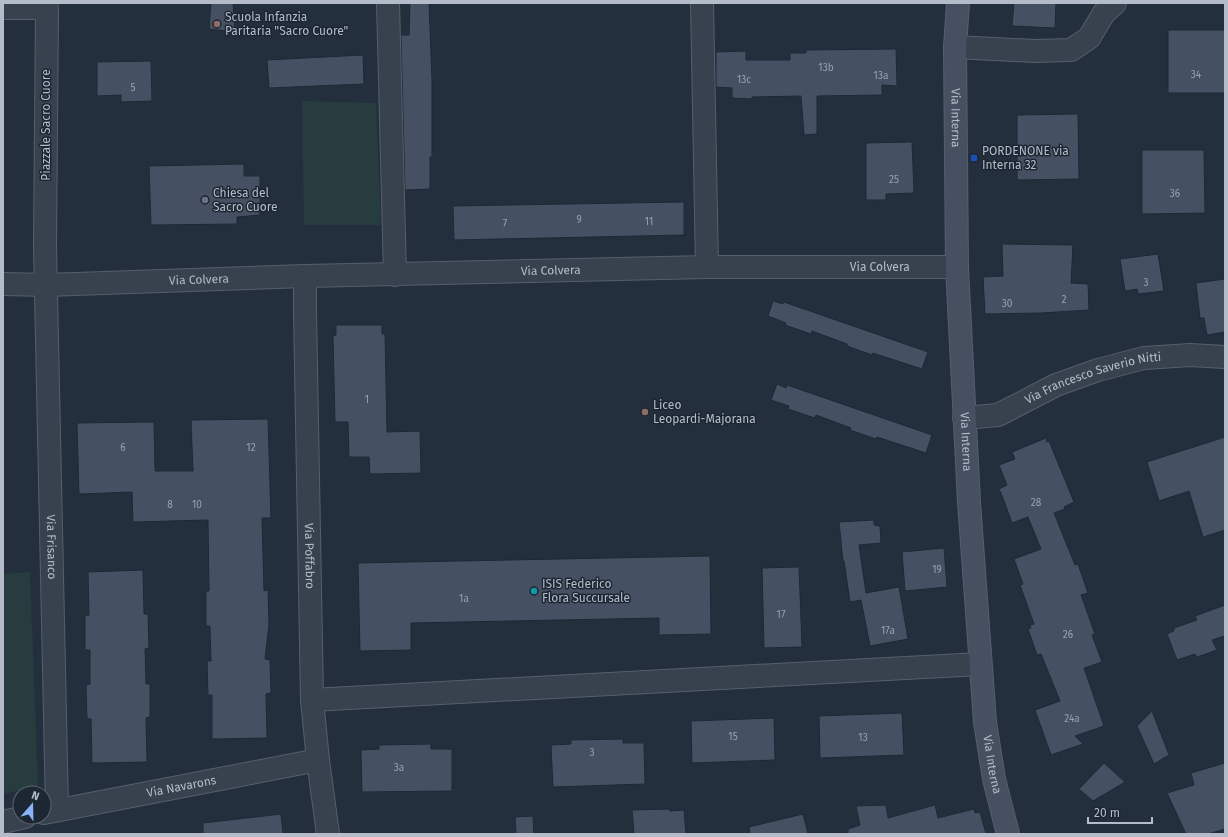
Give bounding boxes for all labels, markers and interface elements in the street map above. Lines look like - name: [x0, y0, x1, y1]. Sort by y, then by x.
- place label: Scuola Infanzia Paritaria "Sacro Cuore": [225, 10, 349, 38]
- marker: Scuola Infanzia Paritaria "Sacro Cuore": [212, 19, 222, 29]
- house number: 13b: [818, 62, 834, 74]
- street label: Piazzale Sacro Cuore: [39, 69, 53, 181]
- house number: 34: [1191, 69, 1202, 81]
- house number: 13a: [874, 70, 888, 82]
- house number: 13c: [737, 74, 751, 86]
- house number: 5: [130, 82, 136, 94]
- street label: Via Interna: [948, 88, 963, 148]
- place label: PORDENONE via Interna 32: [982, 144, 1069, 172]
- marker: PORDENONE via Interna 32: [969, 153, 979, 163]
- house number: 25: [889, 174, 899, 186]
- place label: Chiesa del Sacro Cuore: [213, 186, 278, 214]
- house number: 36: [1170, 188, 1180, 200]
- marker: Chiesa del Sacro Cuore: [200, 195, 210, 205]
- house number: 9: [576, 214, 582, 226]
- house number: 11: [645, 216, 653, 228]
- house number: 7: [503, 218, 508, 230]
- street label: Via Colvera: [850, 260, 910, 274]
- street label: Via Colvera: [521, 263, 581, 278]
- street label: Via Colvera: [169, 272, 229, 288]
- house number: 3: [1144, 277, 1149, 289]
- house number: 2: [1062, 294, 1067, 306]
- house number: 30: [1002, 298, 1013, 310]
- street label: Via Francesco Saverio Nitti: [1022, 350, 1162, 407]
- house number: 1: [365, 394, 369, 406]
- place label: Liceo Leopardi-Majorana: [653, 398, 756, 426]
- marker: Liceo Leopardi-Majorana: [640, 407, 650, 417]
- street label: Via Interna: [957, 412, 974, 472]
- house number: 6: [120, 442, 126, 454]
- house number: 12: [246, 442, 256, 454]
- house number: 28: [1031, 497, 1042, 509]
- house number: 8: [167, 499, 173, 511]
- house number: 10: [192, 499, 202, 511]
- street label: Via Frisanco: [44, 514, 59, 580]
- street label: Via Poffabro: [302, 523, 317, 589]
- house number: 19: [932, 564, 942, 576]
- place label: ISIS Federico Flora Succursale: [542, 577, 630, 605]
- marker: ISIS Federico Flora Succursale: [529, 586, 539, 596]
- house number: 1a: [459, 593, 469, 605]
- house number: 17: [777, 609, 786, 621]
- house number: 17a: [881, 625, 895, 637]
- house number: 26: [1063, 629, 1073, 641]
- house number: 24a: [1064, 713, 1080, 725]
- house number: 15: [728, 731, 738, 743]
- house number: 13: [858, 732, 868, 744]
- street label: Via Interna: [980, 734, 1004, 795]
- house number: 3: [590, 747, 595, 759]
- house number: 3a: [394, 762, 404, 774]
- street label: Via Navarons: [145, 773, 218, 800]
- north arrow: [12, 785, 52, 825]
- text: N: [30, 789, 41, 803]
- scale bar: [1088, 799, 1152, 825]
- text: 20 m: [1094, 806, 1120, 820]

